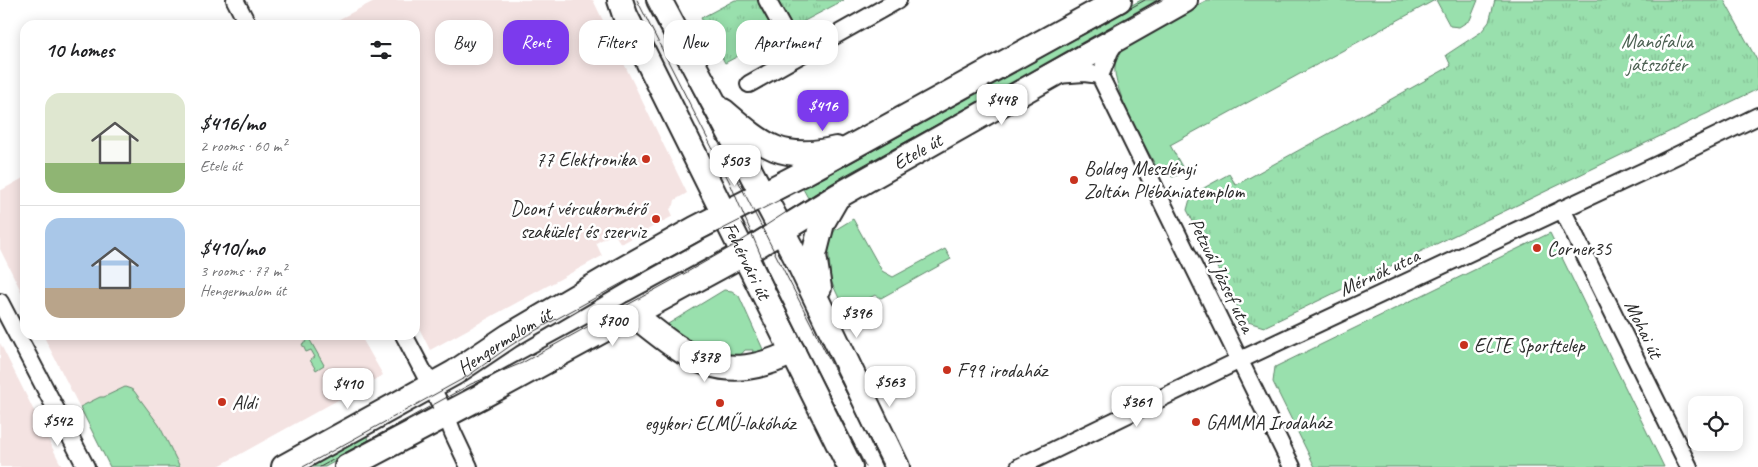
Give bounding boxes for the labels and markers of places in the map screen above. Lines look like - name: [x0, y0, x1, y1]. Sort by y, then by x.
- pin: $448: [972, 84, 1032, 126]
- pin: $416: [793, 90, 853, 132]
- pin: $503: [705, 144, 765, 187]
- place label: 77 Elektronika: [536, 147, 637, 172]
- marker: 77 Elektronika: [640, 153, 652, 165]
- place label: Boldog Meszlényi Zoltán Plébániatemplom: [1084, 156, 1245, 204]
- marker: Boldog Meszlényi Zoltán Plébániatemplom: [1068, 174, 1080, 186]
- place label: Dcont vércukormérő szaküzlet és szerviz: [510, 196, 649, 244]
- marker: Dcont vércukormérő szaküzlet és szerviz: [650, 213, 662, 225]
- place label: Corner35: [1547, 236, 1612, 261]
- marker: Corner35: [1531, 242, 1543, 254]
- pin: $396: [827, 296, 887, 339]
- pin: $700: [583, 304, 643, 347]
- place label: ELTE Sporttelep: [1474, 333, 1586, 358]
- marker: ELTE Sporttelep: [1458, 339, 1470, 351]
- pin: $378: [675, 340, 735, 383]
- place label: F99 irodaház: [957, 358, 1050, 383]
- marker: F99 irodaház: [941, 364, 953, 376]
- pin: $563: [860, 366, 920, 408]
- pin: $410: [318, 368, 378, 410]
- pin: $361: [1107, 386, 1167, 428]
- place label: Aldi: [232, 390, 259, 415]
- marker: Aldi: [216, 396, 228, 408]
- marker: egykori ELMŰ-lakóház: [714, 397, 726, 409]
- pin: $542: [28, 404, 88, 447]
- place label: GAMMA Irodaház: [1206, 410, 1334, 435]
- place label: egykori ELMŰ-lakóház: [645, 411, 798, 436]
- marker: GAMMA Irodaház: [1190, 416, 1202, 428]

